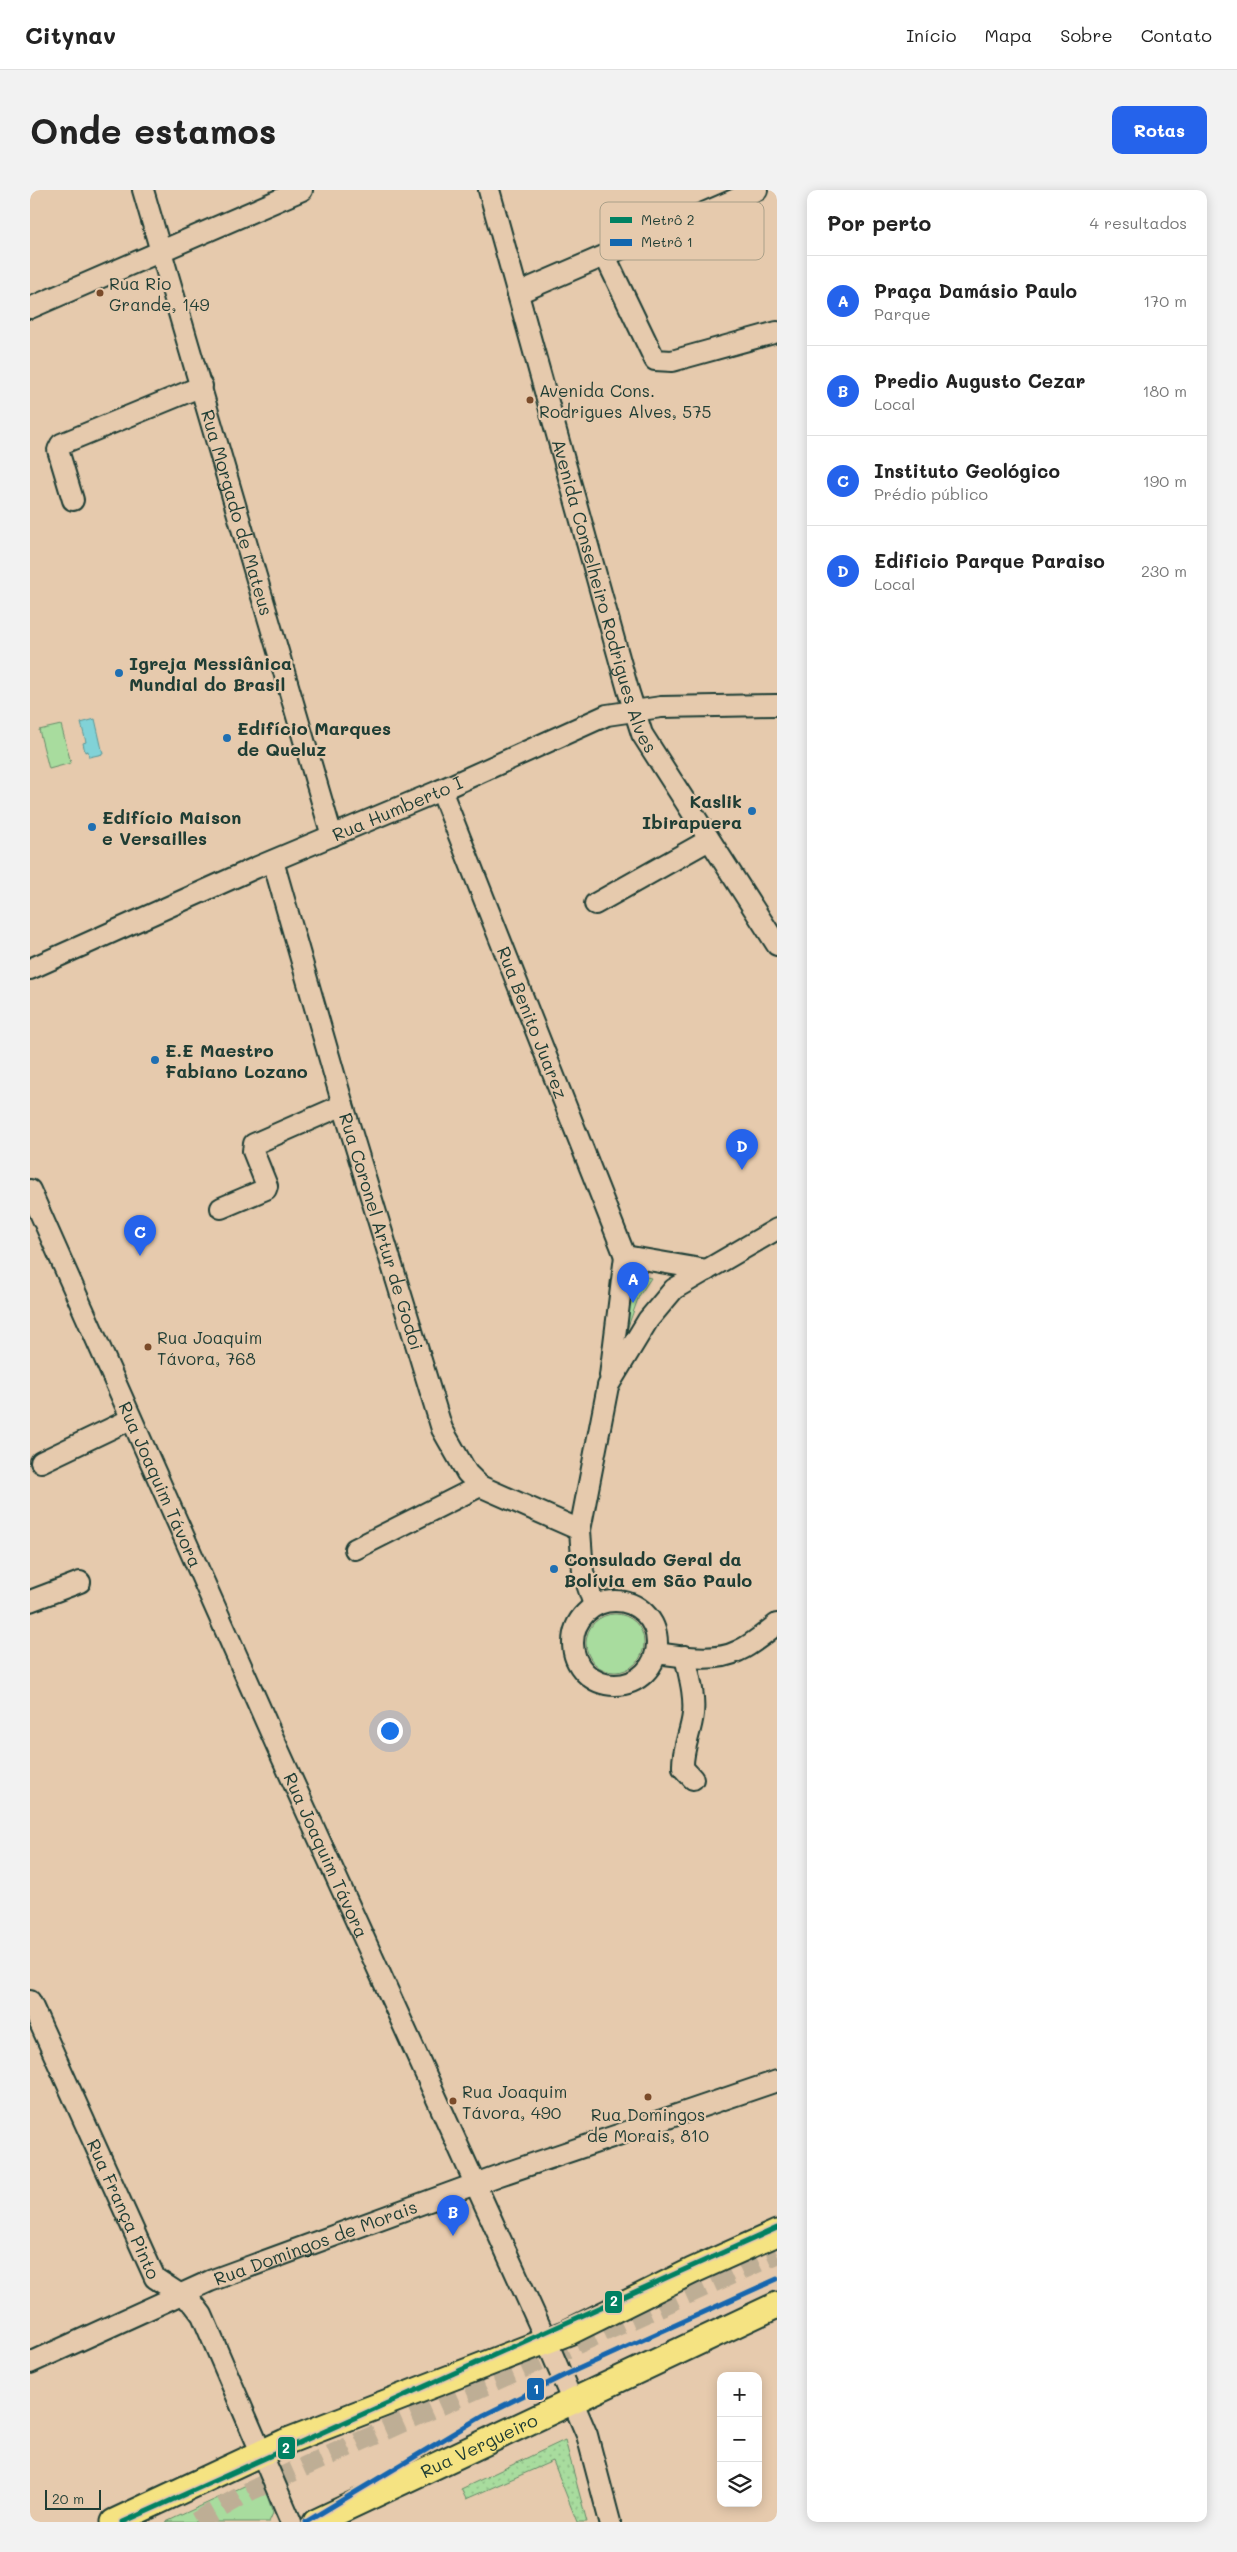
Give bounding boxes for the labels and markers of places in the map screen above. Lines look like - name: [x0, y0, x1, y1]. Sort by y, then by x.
- place label: Rua Rio Grande, 149: [109, 272, 210, 315]
- marker: Rua Rio Grande, 149: [95, 288, 105, 298]
- place label: Avenida Cons. Rodrigues Alves, 575: [539, 379, 712, 422]
- marker: Avenida Cons. Rodrigues Alves, 575: [525, 395, 535, 405]
- place label: Igreja Messiânica Mundial do Brasil: [129, 651, 292, 696]
- marker: Igreja Messiânica Mundial do Brasil: [113, 667, 125, 679]
- place label: Edifício Marques de Queluz: [237, 716, 391, 761]
- marker: Edifício Marques de Queluz: [221, 732, 233, 744]
- place label: Kaslik Ibirapuera: [642, 789, 742, 834]
- place label: Edifício Maison e Versailles: [102, 805, 241, 850]
- marker: Kaslik Ibirapuera: [746, 805, 758, 817]
- marker: Edifício Maison e Versailles: [86, 821, 98, 833]
- place label: E.E Maestro Fabiano Lozano: [165, 1038, 308, 1083]
- marker: E.E Maestro Fabiano Lozano: [149, 1054, 161, 1066]
- pin: D: [726, 1129, 758, 1170]
- pin: C: [124, 1215, 156, 1256]
- pin: A: [617, 1262, 649, 1303]
- place label: Rua Joaquim Távora, 768: [157, 1326, 262, 1369]
- marker: Rua Joaquim Távora, 768: [143, 1342, 153, 1352]
- place label: Consulado Geral da Bolívia em São Paulo: [564, 1547, 752, 1592]
- marker: Consulado Geral da Bolívia em São Paulo: [548, 1563, 560, 1575]
- place label: Rua Joaquim Távora, 490: [462, 2080, 567, 2123]
- marker: Rua Domingos de Morais, 810: [643, 2092, 653, 2102]
- marker: Rua Joaquim Távora, 490: [448, 2096, 458, 2106]
- place label: Rua Domingos de Morais, 810: [587, 2103, 709, 2146]
- pin: B: [437, 2195, 469, 2236]

